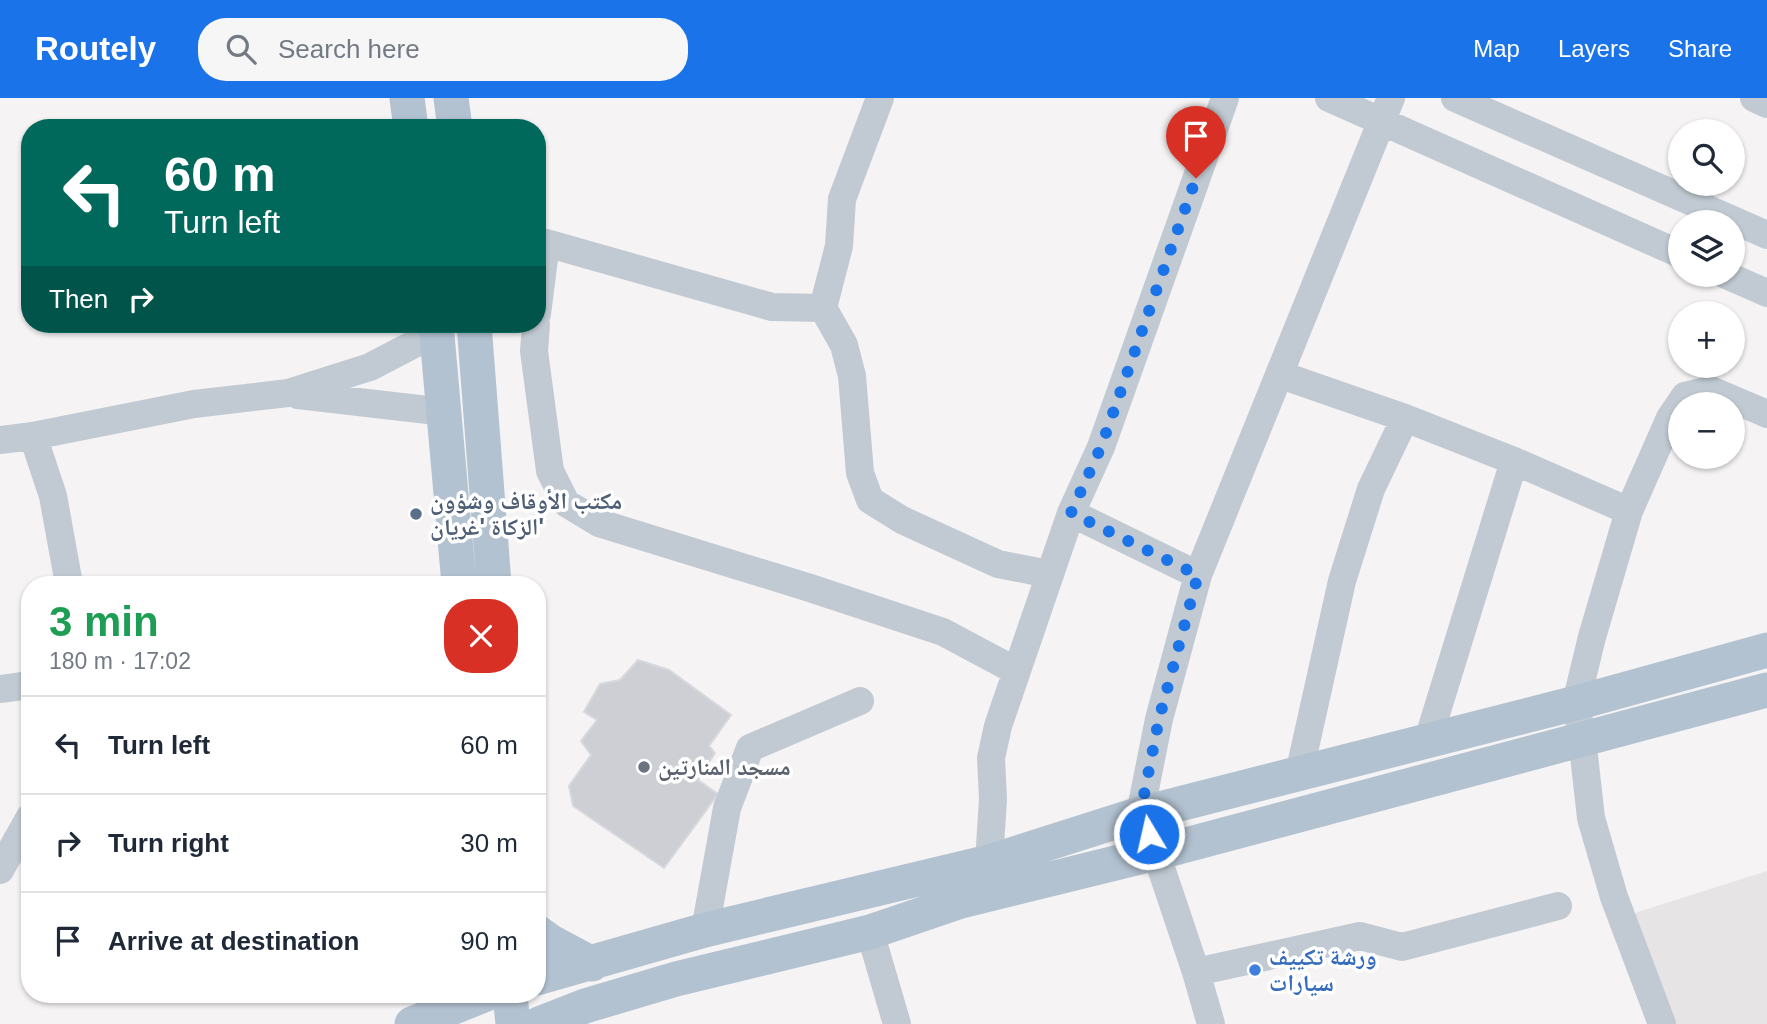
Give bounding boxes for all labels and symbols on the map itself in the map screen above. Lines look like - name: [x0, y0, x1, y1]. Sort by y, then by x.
- pin: [1166, 106, 1226, 178]
- place label: مكتب الأوقاف وشؤون الزكاة 'غريان': [430, 488, 622, 541]
- marker: مكتب الأوقاف وشؤون الزكاة 'غريان': [408, 506, 424, 522]
- place label: مسجد المنارتين: [658, 754, 791, 781]
- marker: مسجد المنارتين: [636, 759, 652, 775]
- position arrow: [1112, 797, 1186, 871]
- place label: ورشة تكييف سيارات: [1269, 944, 1377, 997]
- marker: ورشة تكييف سيارات: [1247, 962, 1263, 978]

